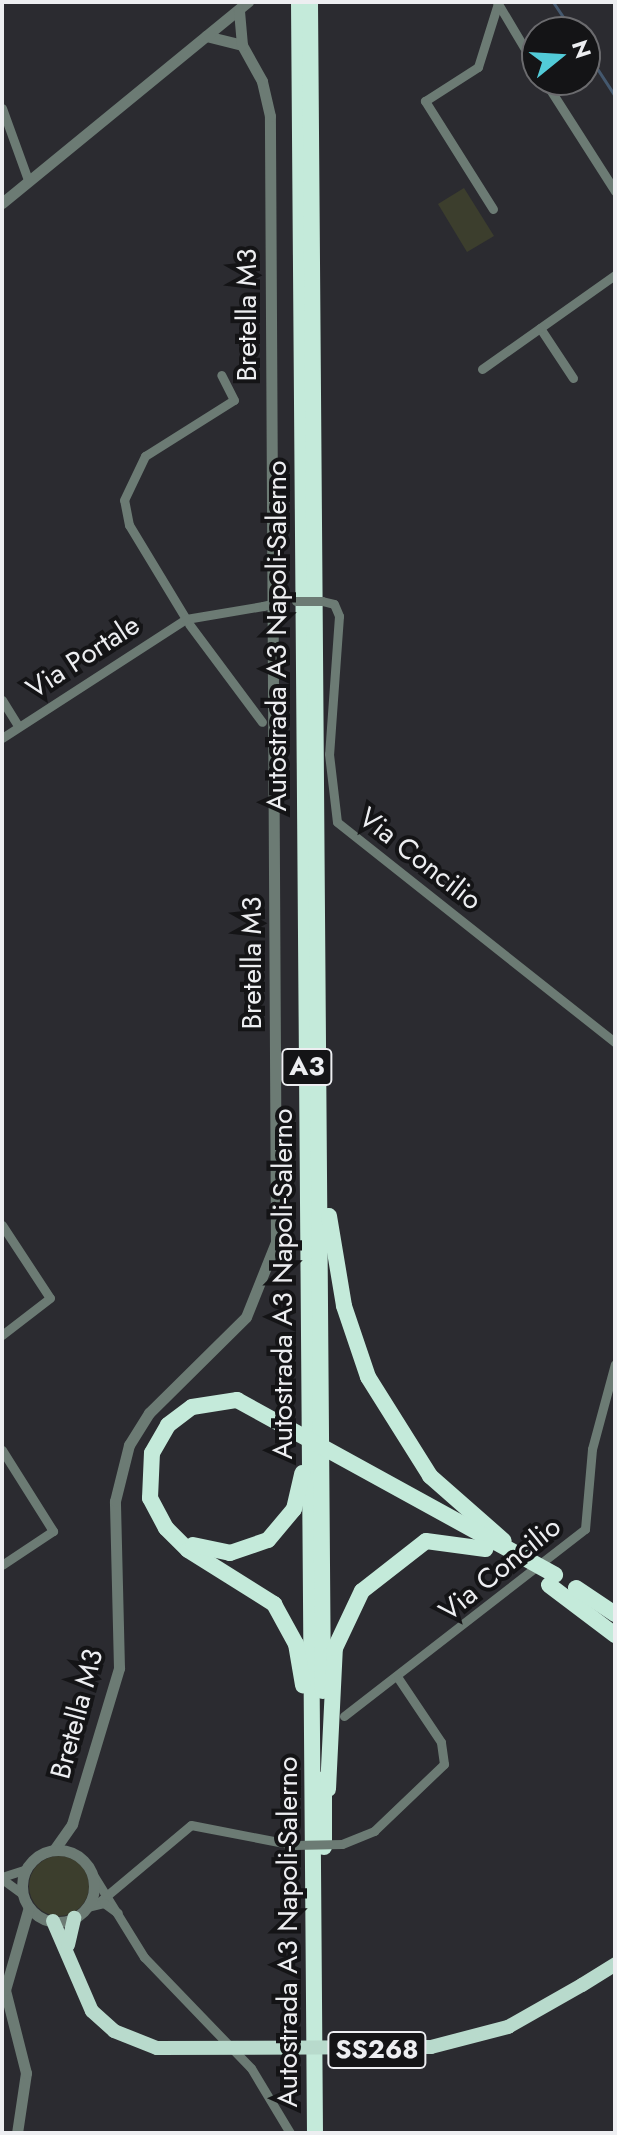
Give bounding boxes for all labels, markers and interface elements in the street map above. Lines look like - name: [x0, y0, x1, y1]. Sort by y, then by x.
- north arrow: [521, 16, 601, 96]
- text: N: [564, 36, 600, 62]
- street label: Bretella M3: [230, 248, 264, 382]
- street label: Autostrada A3 Napoli-Salerno: [260, 461, 294, 811]
- street label: Via Portale: [20, 608, 146, 706]
- street label: Via Concilio: [352, 801, 488, 917]
- street label: Bretella M3: [235, 896, 269, 1030]
- road number: A3: [281, 1045, 333, 1089]
- street label: Autostrada A3 Napoli-Salerno: [266, 1109, 300, 1459]
- street label: Via Concilio: [433, 1510, 567, 1628]
- street label: Bretella M3: [44, 1645, 110, 1783]
- street label: Autostrada A3 Napoli-Salerno: [271, 1757, 305, 2107]
- road number: SS268: [327, 2028, 427, 2072]

